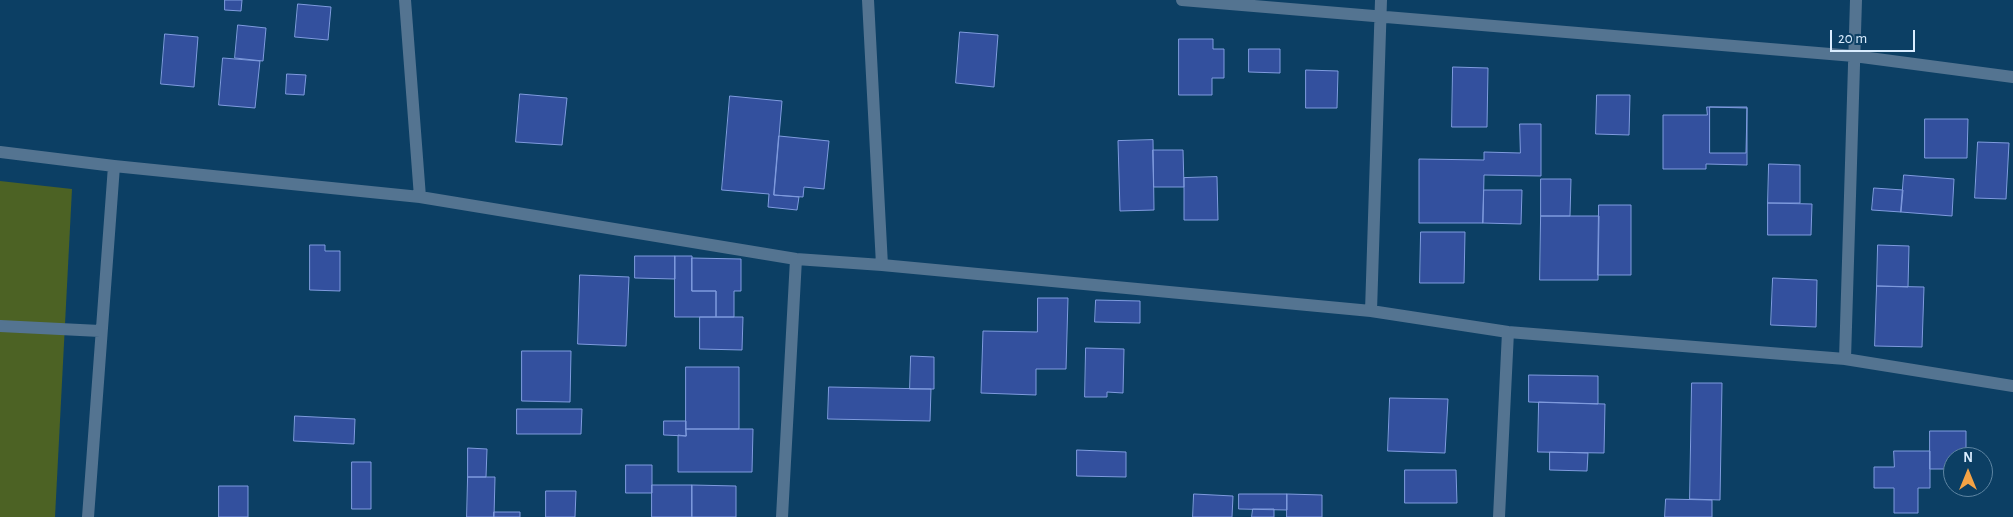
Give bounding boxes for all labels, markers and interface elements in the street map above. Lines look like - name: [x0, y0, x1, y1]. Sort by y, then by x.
- scale bar: [1833, 20, 1918, 52]
- text: 20 m: [1838, 31, 1867, 46]
- north arrow: [1943, 447, 1993, 497]
- text: N: [1963, 451, 1973, 465]

